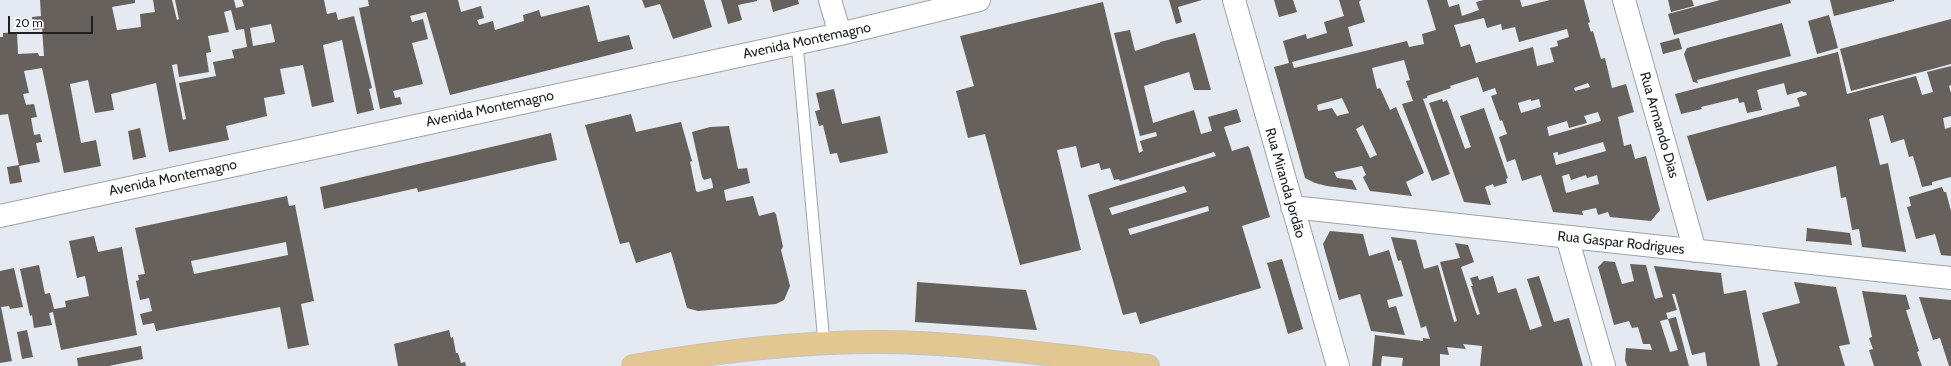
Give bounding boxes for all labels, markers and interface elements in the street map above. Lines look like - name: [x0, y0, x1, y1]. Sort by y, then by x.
- scale bar: [10, 8, 95, 34]
- text: 20 m: [15, 15, 43, 30]
- street label: Avenida Montemagno: [741, 19, 873, 63]
- street label: Rua Armando Dias: [1636, 70, 1682, 180]
- street label: Avenida Montemagno: [424, 87, 556, 131]
- street label: Rua Miranda Jordão: [1261, 126, 1309, 240]
- street label: Avenida Montemagno: [107, 156, 239, 200]
- street label: Rua Gaspar Rodrigues: [1557, 228, 1685, 258]

